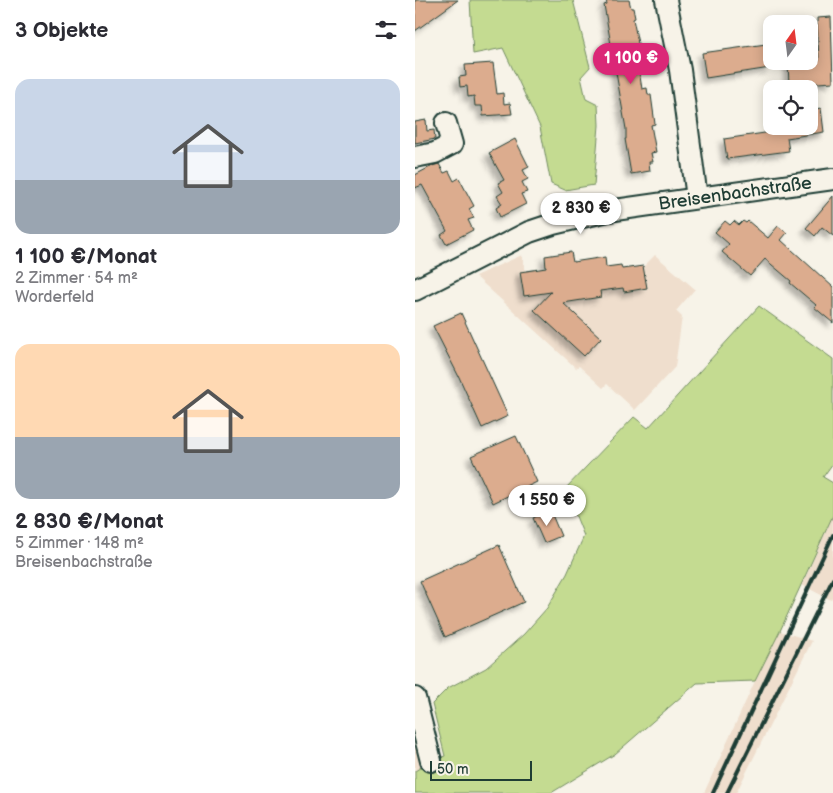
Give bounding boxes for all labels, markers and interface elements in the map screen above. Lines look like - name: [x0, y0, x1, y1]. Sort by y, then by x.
- north arrow: [763, 15, 817, 70]
- map controls: [763, 15, 818, 135]
- icon: filters: [372, 16, 400, 44]
- text: 3 Objekte: [15, 18, 108, 43]
- pin: 1 100 €: [585, 42, 677, 85]
- text: 1 100 €: [604, 49, 658, 68]
- button: locate: [763, 80, 818, 135]
- icon: home: [163, 111, 253, 201]
- street label: Breisenbachstraße: [657, 172, 813, 215]
- pin: 2 830 €: [535, 192, 627, 235]
- text: 2 830 €: [551, 199, 611, 218]
- text: 1 100 €/Monat: [15, 244, 157, 269]
- text: 2 Zimmer · 54 m²: [15, 269, 138, 288]
- text: Worderfeld: [15, 288, 94, 307]
- icon: home: [163, 376, 253, 466]
- pin: 1 550 €: [501, 484, 593, 527]
- text: 1 550 €: [519, 491, 575, 510]
- text: 2 830 €/Monat: [15, 509, 164, 534]
- text: 5 Zimmer · 148 m²: [15, 534, 144, 553]
- text: Breisenbachstraße: [15, 553, 152, 572]
- scale bar: [430, 758, 533, 781]
- text: 50 m: [437, 761, 469, 778]

